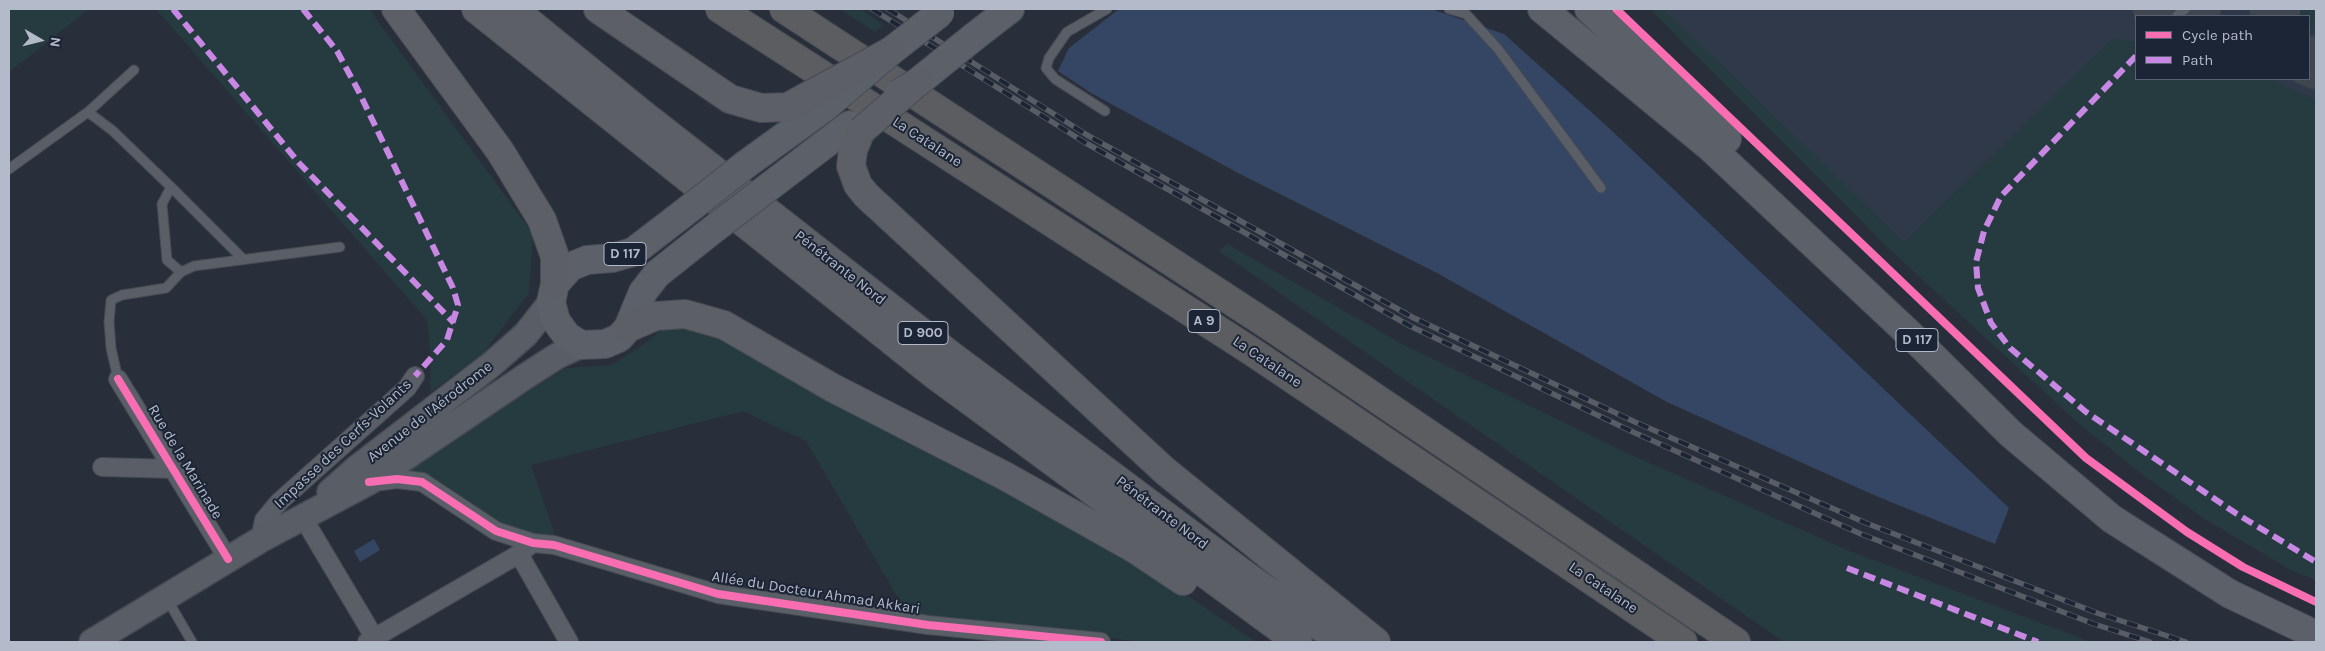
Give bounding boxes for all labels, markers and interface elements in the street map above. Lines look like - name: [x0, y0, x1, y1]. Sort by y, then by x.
- north arrow: [15, 15, 65, 65]
- legend: [2135, 15, 2310, 80]
- text: Cycle path: [2182, 26, 2253, 44]
- text: N: [46, 36, 64, 48]
- text: Path: [2182, 51, 2213, 69]
- street label: La Catalane: [889, 113, 965, 171]
- street label: Pénétrante Nord: [791, 227, 889, 309]
- road number: D 117: [604, 242, 646, 266]
- road number: A 9: [1188, 310, 1220, 332]
- road number: D 900: [898, 322, 948, 344]
- road number: D 117: [1896, 328, 1938, 352]
- street label: La Catalane: [1229, 332, 1305, 392]
- street label: Avenue de l'Aérodrome: [364, 358, 496, 466]
- street label: Impasse des Cerfs-Volants: [270, 375, 416, 513]
- street label: Rue de la Marinade: [144, 401, 226, 523]
- street label: Pénétrante Nord: [1112, 472, 1212, 554]
- street label: La Catalane: [1565, 558, 1641, 618]
- street label: Allée du Docteur Ahmad Akkari: [710, 568, 922, 618]

